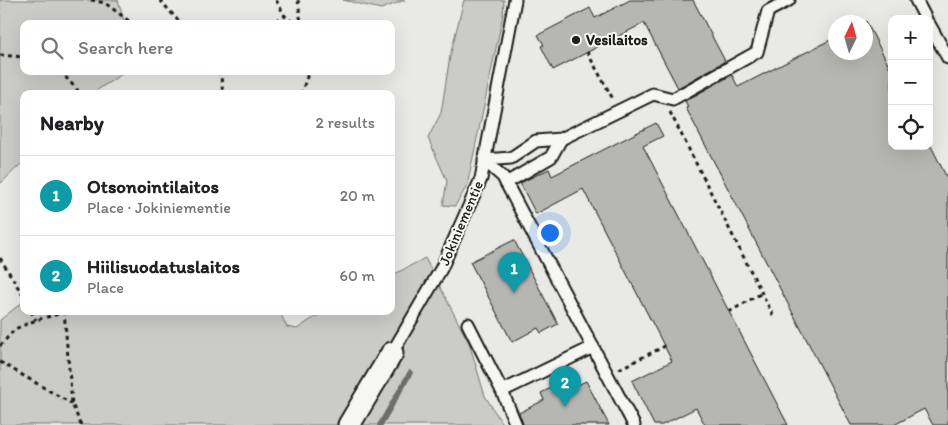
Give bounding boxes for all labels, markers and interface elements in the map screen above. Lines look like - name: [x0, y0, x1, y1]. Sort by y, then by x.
- north arrow: [828, 15, 873, 60]
- map controls: [888, 15, 933, 150]
- button: +: [888, 15, 933, 60]
- search box: [20, 20, 395, 75]
- place label: Vesilaitos: [586, 31, 648, 49]
- icon: search: [38, 34, 66, 62]
- marker: Vesilaitos: [570, 34, 582, 46]
- text: Search here: [78, 36, 173, 59]
- button: −: [888, 60, 933, 105]
- button: locate: [888, 105, 933, 150]
- text: Nearby: [40, 110, 104, 135]
- text: 2 results: [315, 113, 375, 132]
- text: Otsonointilaitos: [87, 175, 219, 198]
- street label: Jokiniementie: [435, 178, 487, 268]
- text: 1: [52, 186, 60, 205]
- text: 20 m: [340, 186, 375, 205]
- text: Place · Jokiniementie: [87, 198, 231, 217]
- your location: [537, 220, 563, 246]
- pin: 1: [498, 252, 530, 293]
- text: Hiilisuodatuslaitos: [87, 255, 240, 278]
- text: 2: [52, 266, 60, 285]
- text: 60 m: [340, 266, 375, 285]
- text: Place: [87, 278, 124, 297]
- pin: 2: [549, 366, 581, 407]

